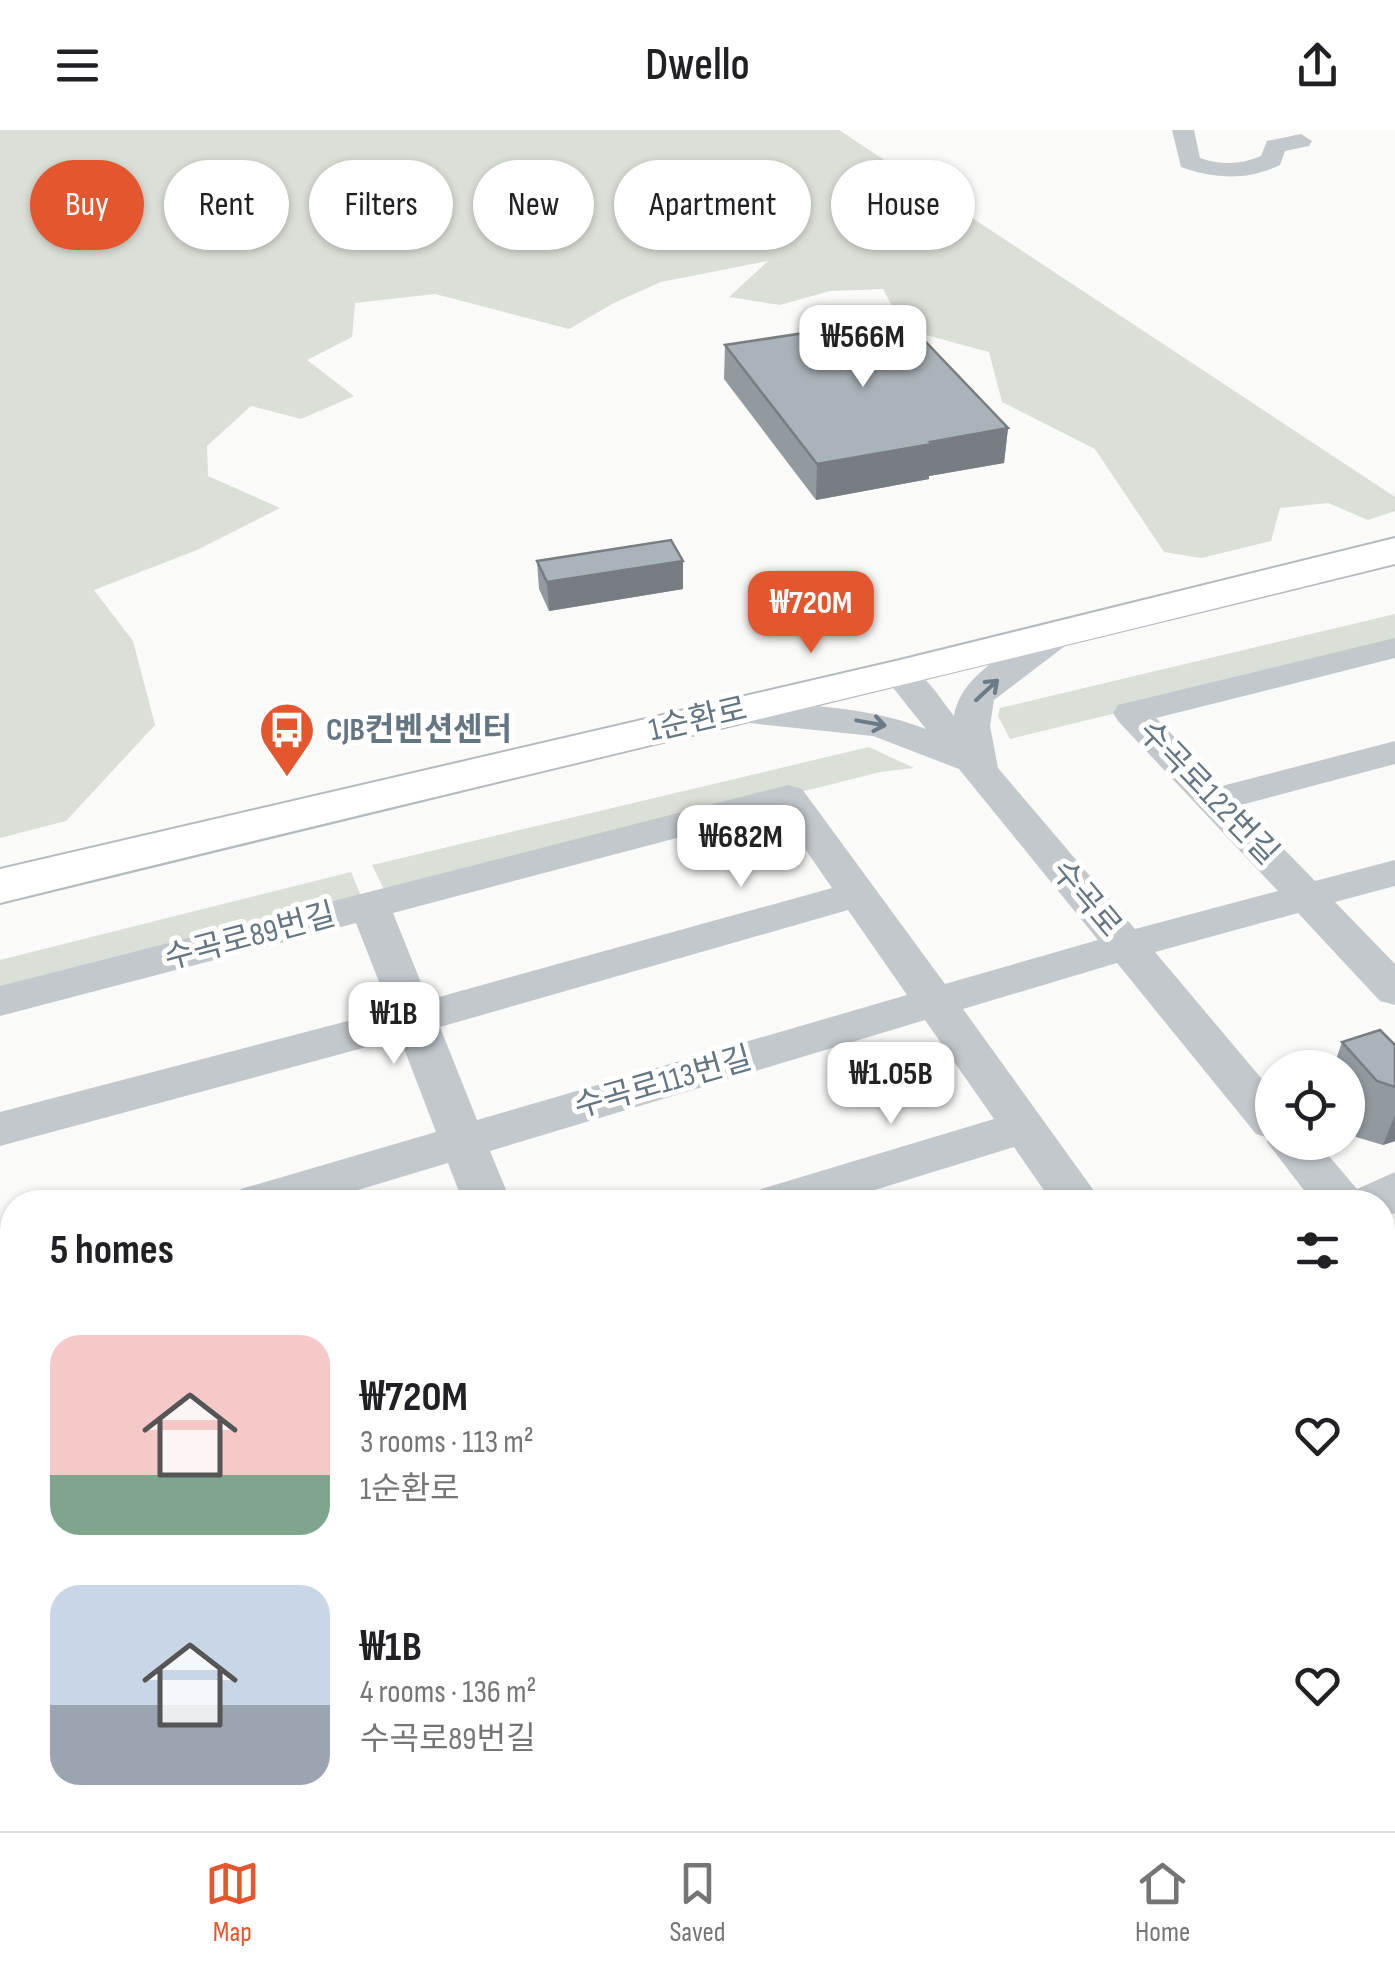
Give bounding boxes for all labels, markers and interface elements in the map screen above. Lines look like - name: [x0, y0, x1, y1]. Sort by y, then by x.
- icon: menu: [50, 38, 105, 93]
- text: Dwello: [645, 38, 750, 93]
- icon: share: [1290, 38, 1345, 93]
- chip: Buy: [30, 160, 144, 250]
- chip: Rent: [164, 160, 289, 250]
- chip: Filters: [309, 160, 453, 250]
- chip: New: [473, 160, 594, 250]
- chip: Apartment: [614, 160, 811, 250]
- chip: House: [831, 160, 975, 250]
- pin: ₩566M: [793, 305, 933, 390]
- text: ₩566M: [821, 318, 905, 357]
- pin: ₩720M: [741, 571, 881, 656]
- text: ₩720M: [770, 584, 852, 623]
- one-way arrow: [974, 679, 999, 702]
- street label: 1순환로: [645, 690, 751, 750]
- bus stop icon: CJB컨벤션센터: [257, 700, 317, 779]
- place label: CJB컨벤션센터: [326, 711, 512, 750]
- street label: 수곡로122번길: [1130, 713, 1286, 873]
- one-way arrow: [854, 715, 886, 734]
- pin: ₩682M: [671, 805, 811, 890]
- text: ₩682M: [699, 818, 783, 857]
- street label: 수곡로: [1043, 853, 1129, 945]
- street label: 수곡로89번길: [160, 895, 340, 979]
- pin: ₩1B: [346, 982, 442, 1067]
- text: ₩1B: [371, 995, 417, 1034]
- street label: 수곡로113번길: [570, 1039, 756, 1127]
- pin: ₩1.05B: [810, 1042, 972, 1127]
- map controls: [1255, 1050, 1365, 1160]
- button: locate: [1255, 1050, 1365, 1160]
- text: ₩1.05B: [849, 1055, 933, 1094]
- icon: filters: [1290, 1223, 1345, 1278]
- text: 5 homes: [50, 1225, 174, 1276]
- text: ₩720M: [360, 1372, 468, 1423]
- icon: home: [130, 1375, 250, 1495]
- icon: heart: [1290, 1408, 1345, 1463]
- text: 3 rooms · 113 m²: [360, 1423, 534, 1462]
- text: 1순환로: [360, 1470, 460, 1509]
- text: ₩1B: [360, 1622, 422, 1673]
- icon: home: [130, 1625, 250, 1745]
- icon: heart: [1290, 1658, 1345, 1713]
- text: 4 rooms · 136 m²: [360, 1673, 536, 1712]
- text: 수곡로89번길: [360, 1720, 535, 1759]
- tab: Map: [205, 1856, 260, 1949]
- tab: Saved: [669, 1856, 726, 1949]
- tab: Home: [1135, 1856, 1190, 1949]

